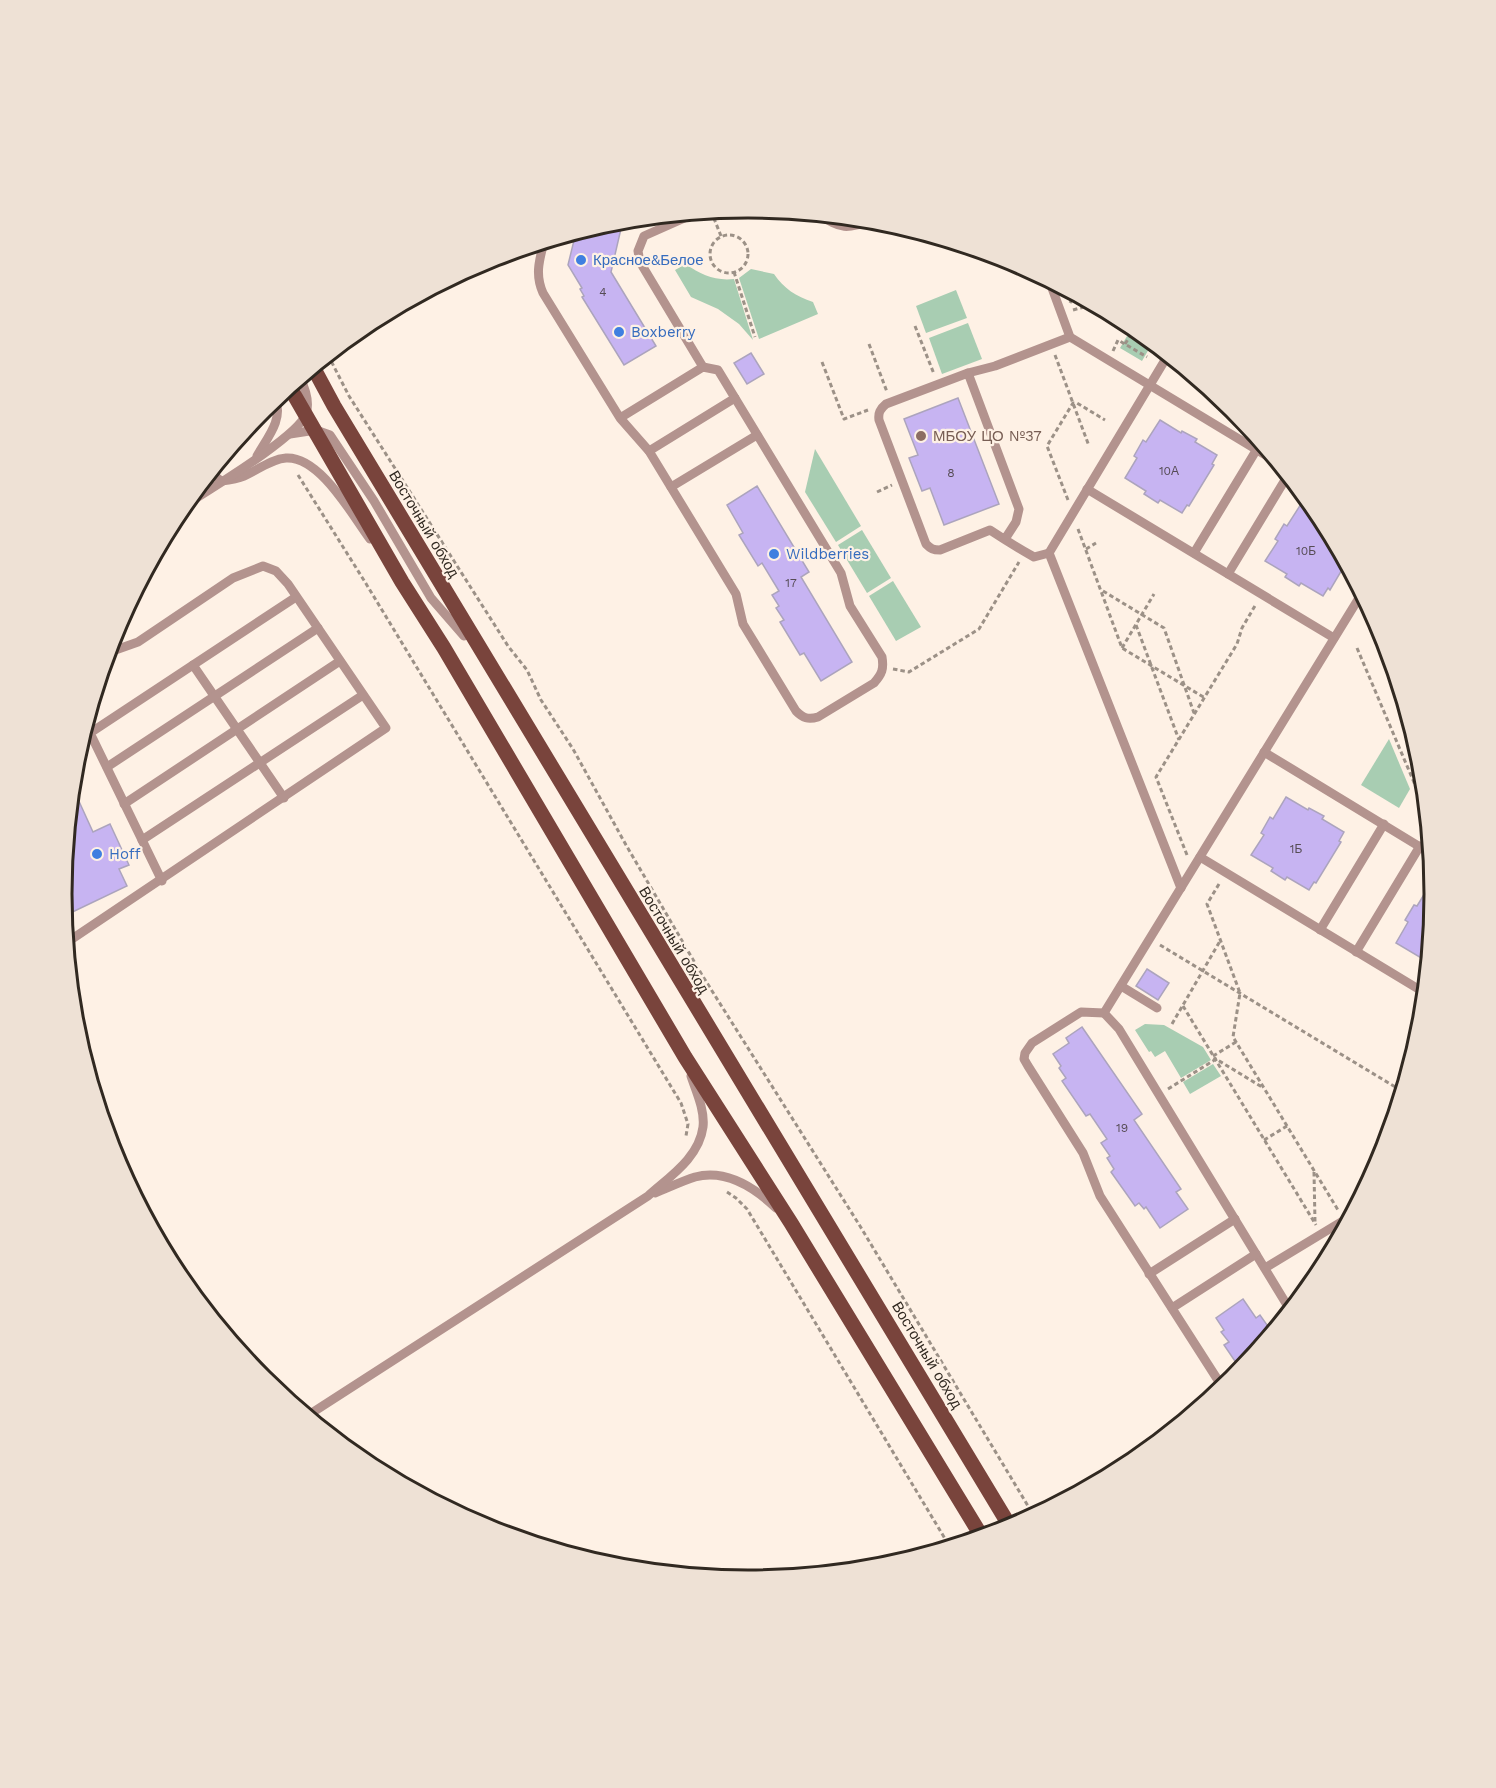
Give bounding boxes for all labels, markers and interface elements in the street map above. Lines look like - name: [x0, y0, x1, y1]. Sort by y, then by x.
- place label: Красное&Белое: [593, 251, 704, 269]
- marker: Красное&Белое: [574, 253, 588, 267]
- house number: 4: [599, 285, 607, 299]
- place label: Boxberry: [631, 323, 696, 341]
- marker: Boxberry: [612, 325, 626, 339]
- place label: МБОУ ЦО №37: [933, 427, 1042, 445]
- marker: МБОУ ЦО №37: [914, 429, 928, 443]
- house number: 10А: [1159, 464, 1179, 478]
- house number: 8: [947, 466, 955, 480]
- street label: Восточный обход: [385, 467, 463, 581]
- house number: 10Б: [1296, 544, 1316, 558]
- place label: Wildberries: [786, 545, 869, 563]
- marker: Wildberries: [767, 547, 781, 561]
- house number: 17: [785, 576, 797, 590]
- house number: 1Б: [1290, 842, 1302, 856]
- place label: Hoff: [109, 845, 141, 863]
- marker: Hoff: [90, 847, 104, 861]
- street label: Восточный обход: [635, 883, 713, 997]
- house number: 19: [1116, 1121, 1128, 1135]
- street label: Восточный обход: [888, 1298, 966, 1412]

